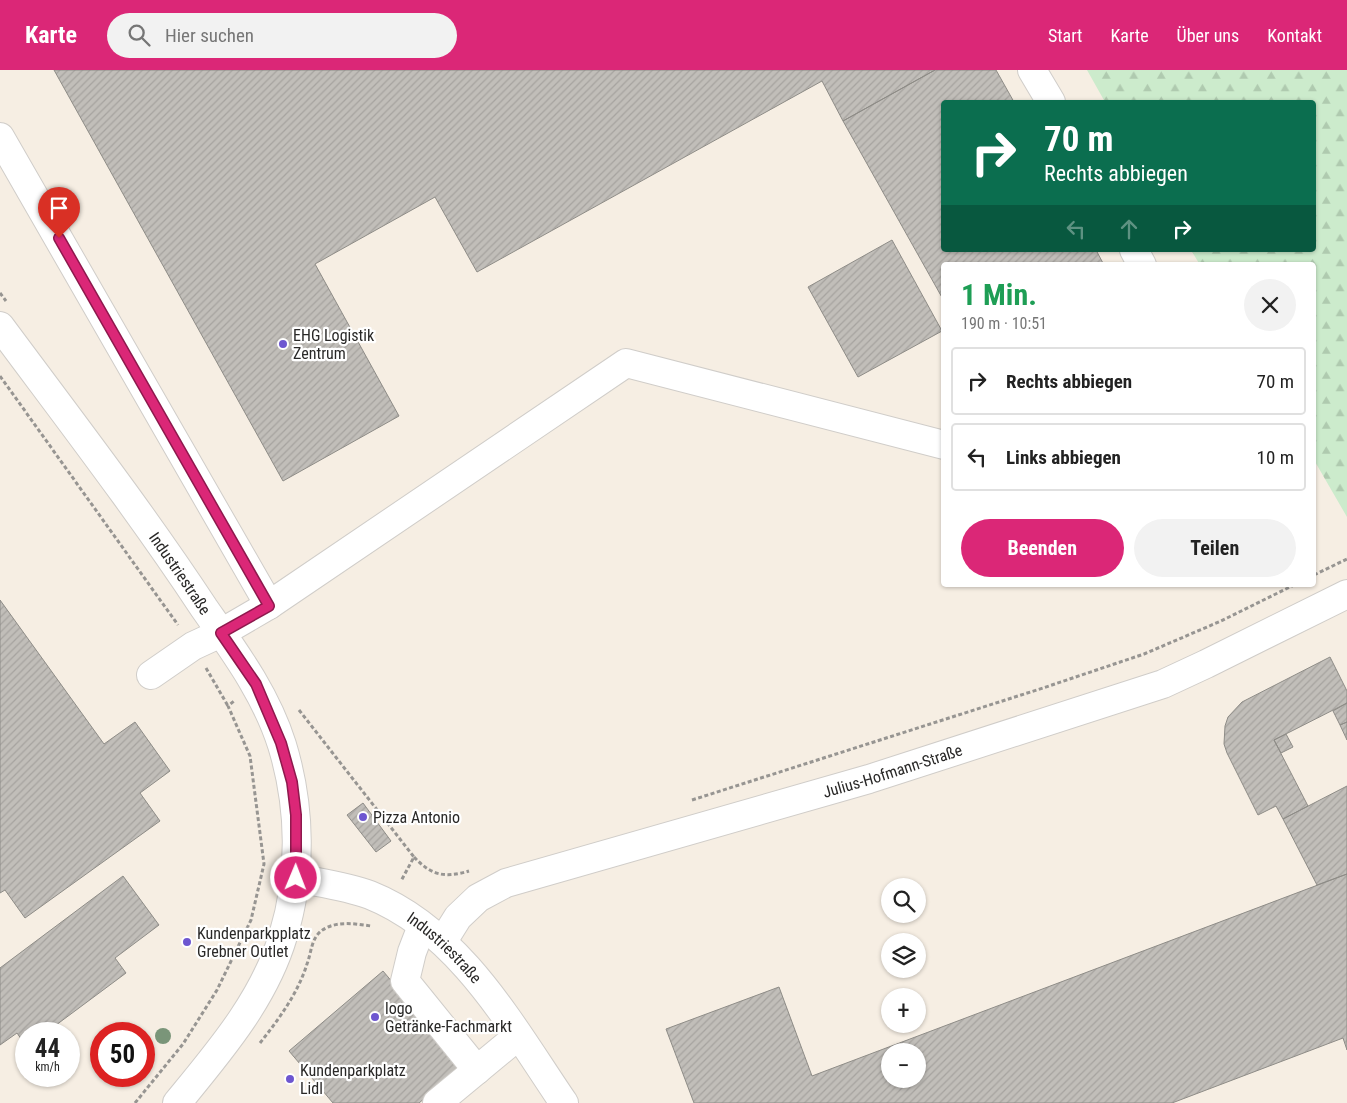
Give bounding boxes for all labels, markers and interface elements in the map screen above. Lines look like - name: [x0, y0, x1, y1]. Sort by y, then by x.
- search box: [107, 13, 457, 58]
- text: Karte: [25, 21, 77, 49]
- icon: search: [125, 21, 153, 49]
- text: Hier suchen: [165, 24, 254, 47]
- text: Start: [1048, 25, 1082, 46]
- text: Karte: [1110, 25, 1149, 46]
- text: Über uns: [1177, 25, 1239, 46]
- text: Kontakt: [1267, 25, 1322, 46]
- text: 70 m: [1044, 119, 1113, 160]
- icon: right: [961, 120, 1026, 185]
- text: Rechts abbiegen: [1044, 161, 1188, 186]
- pin: [38, 187, 80, 238]
- icon: arrive: [45, 194, 73, 222]
- icon: left: [1062, 215, 1090, 243]
- icon: ahead: [1115, 215, 1143, 243]
- icon: right: [1168, 215, 1196, 243]
- text: 1 Min.: [961, 277, 1037, 312]
- button: close: [1244, 279, 1296, 331]
- text: 190 m · 10:51: [961, 314, 1047, 333]
- place label: EHG Logistik Zentrum: [293, 326, 375, 363]
- marker: EHG Logistik Zentrum: [277, 338, 289, 350]
- icon: right: [963, 367, 991, 395]
- text: Rechts abbiegen: [1006, 370, 1132, 393]
- text: 70 m: [1257, 370, 1294, 393]
- icon: left: [963, 443, 991, 471]
- text: Links abbiegen: [1006, 446, 1121, 469]
- text: 10 m: [1257, 446, 1294, 469]
- button: Beenden: [961, 519, 1124, 577]
- button: Teilen: [1134, 519, 1296, 577]
- street label: Industriestraße: [145, 528, 215, 618]
- street label: Julius-Hofmann-Straße: [820, 740, 965, 801]
- place label: Pizza Antonio: [373, 808, 460, 827]
- marker: Pizza Antonio: [357, 811, 369, 823]
- position arrow: [269, 851, 321, 903]
- map controls: [881, 878, 926, 1088]
- button: search: [881, 878, 926, 923]
- street label: Industriestraße: [404, 908, 486, 987]
- place label: Kundenparkpplatz Grebner Outlet: [197, 924, 311, 961]
- button: layers: [881, 933, 926, 978]
- marker: Kundenparkpplatz Grebner Outlet: [181, 936, 193, 948]
- button: +: [881, 988, 926, 1033]
- place label: logo Getränke-Fachmarkt: [385, 999, 512, 1036]
- marker: logo Getränke-Fachmarkt: [369, 1011, 381, 1023]
- speed limit sign: 50: [90, 1022, 155, 1087]
- text: 44: [35, 1034, 60, 1063]
- button: −: [881, 1043, 926, 1088]
- text: km/h: [35, 1060, 60, 1074]
- place label: Kundenparkplatz Lidl: [300, 1061, 406, 1098]
- marker: Kundenparkplatz Lidl: [284, 1073, 296, 1085]

